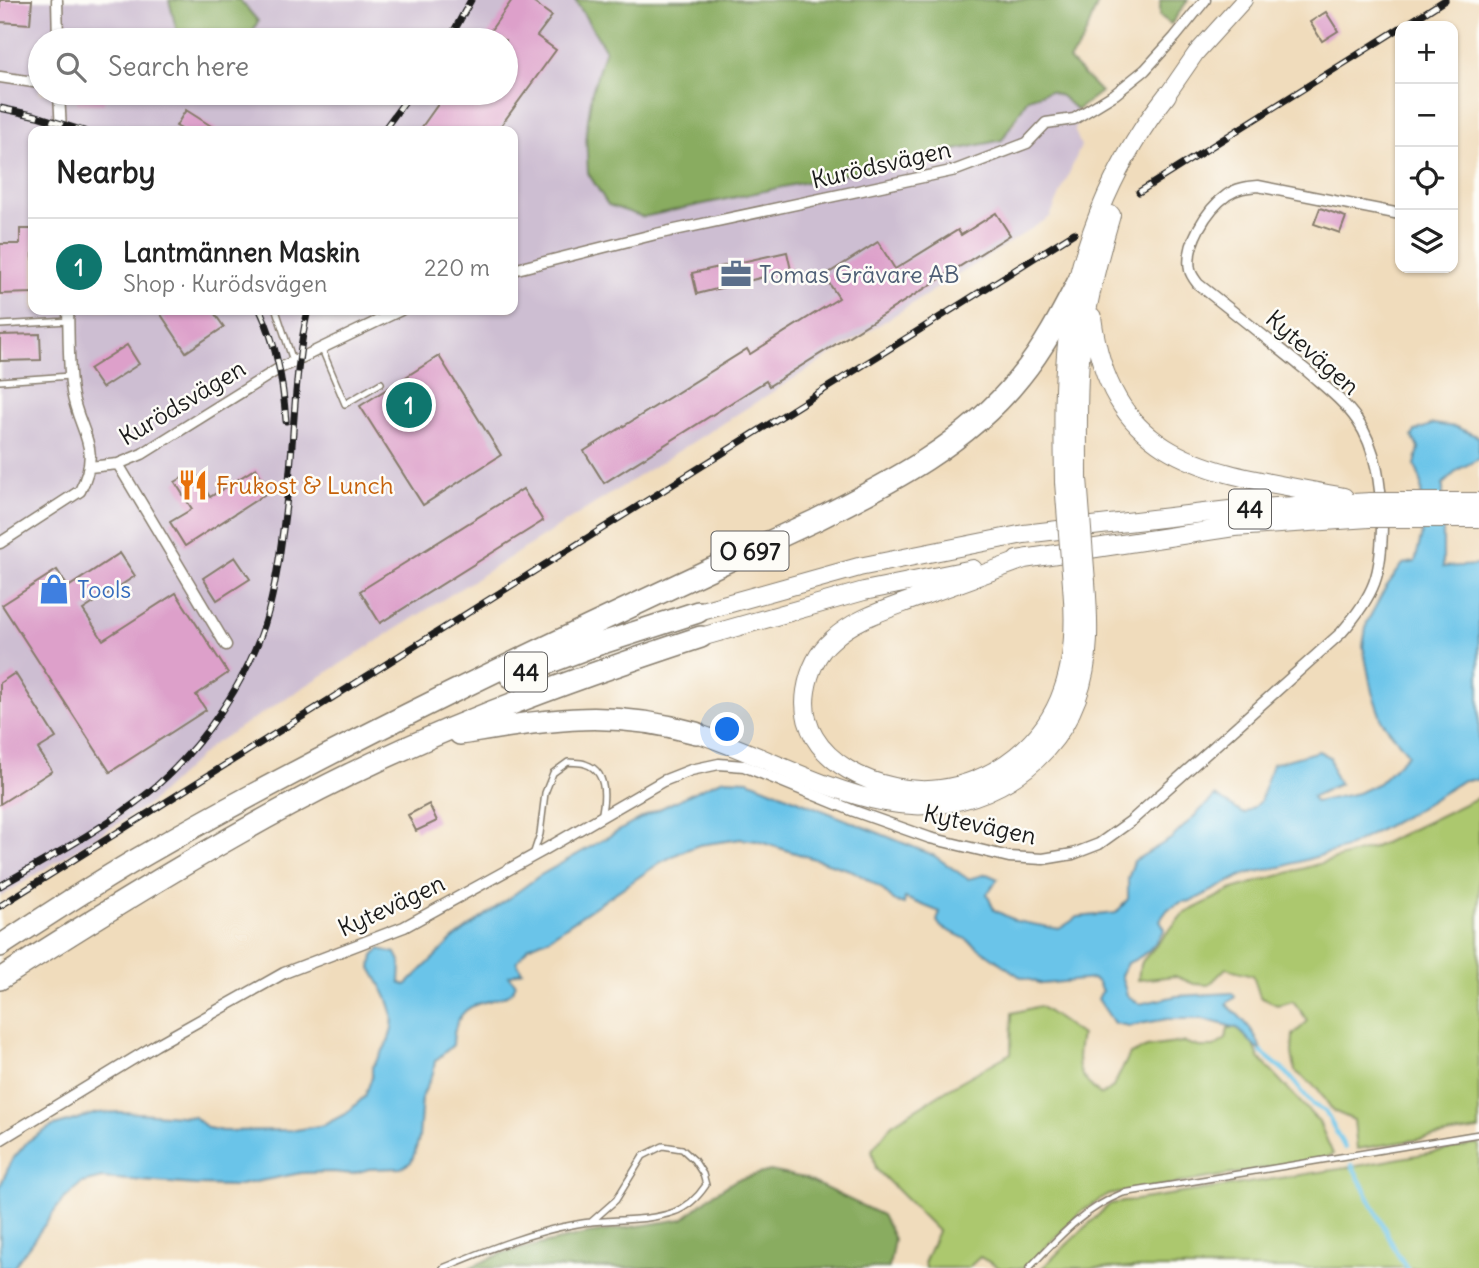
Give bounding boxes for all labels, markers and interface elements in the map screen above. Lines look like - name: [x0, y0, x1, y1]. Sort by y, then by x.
- map controls: [1395, 21, 1458, 273]
- button: +: [1395, 21, 1458, 84]
- search box: [28, 28, 518, 105]
- icon: search: [52, 48, 90, 86]
- text: Search here: [108, 50, 249, 83]
- button: −: [1395, 84, 1458, 147]
- street label: Kurödsvägen: [808, 133, 954, 195]
- button: locate: [1395, 147, 1458, 210]
- text: Nearby: [56, 153, 156, 191]
- button: layers: [1395, 210, 1458, 273]
- text: Lantmännen Maskin: [123, 236, 360, 269]
- text: 1: [74, 253, 84, 282]
- text: 220 m: [424, 253, 490, 282]
- office icon: Tomas Grävare AB: [719, 257, 753, 291]
- place label: Tomas Grävare AB: [759, 259, 960, 289]
- text: Shop · Kurödsvägen: [123, 269, 327, 298]
- street label: Kytevägen: [1260, 303, 1366, 401]
- street label: Kurödsvägen: [113, 353, 251, 451]
- pin: 1: [386, 379, 432, 431]
- restaurant icon: Frukost & Lunch: [176, 468, 210, 502]
- place label: Frukost & Lunch: [216, 470, 393, 500]
- road number: 44: [1229, 489, 1271, 528]
- road number: O 697: [712, 531, 788, 570]
- shop icon: Tools: [37, 572, 71, 606]
- place label: Tools: [77, 574, 131, 604]
- road number: 44: [505, 652, 547, 692]
- your location: [710, 712, 744, 746]
- street label: Kytevägen: [921, 797, 1039, 851]
- street label: Kytevägen: [333, 867, 449, 943]

